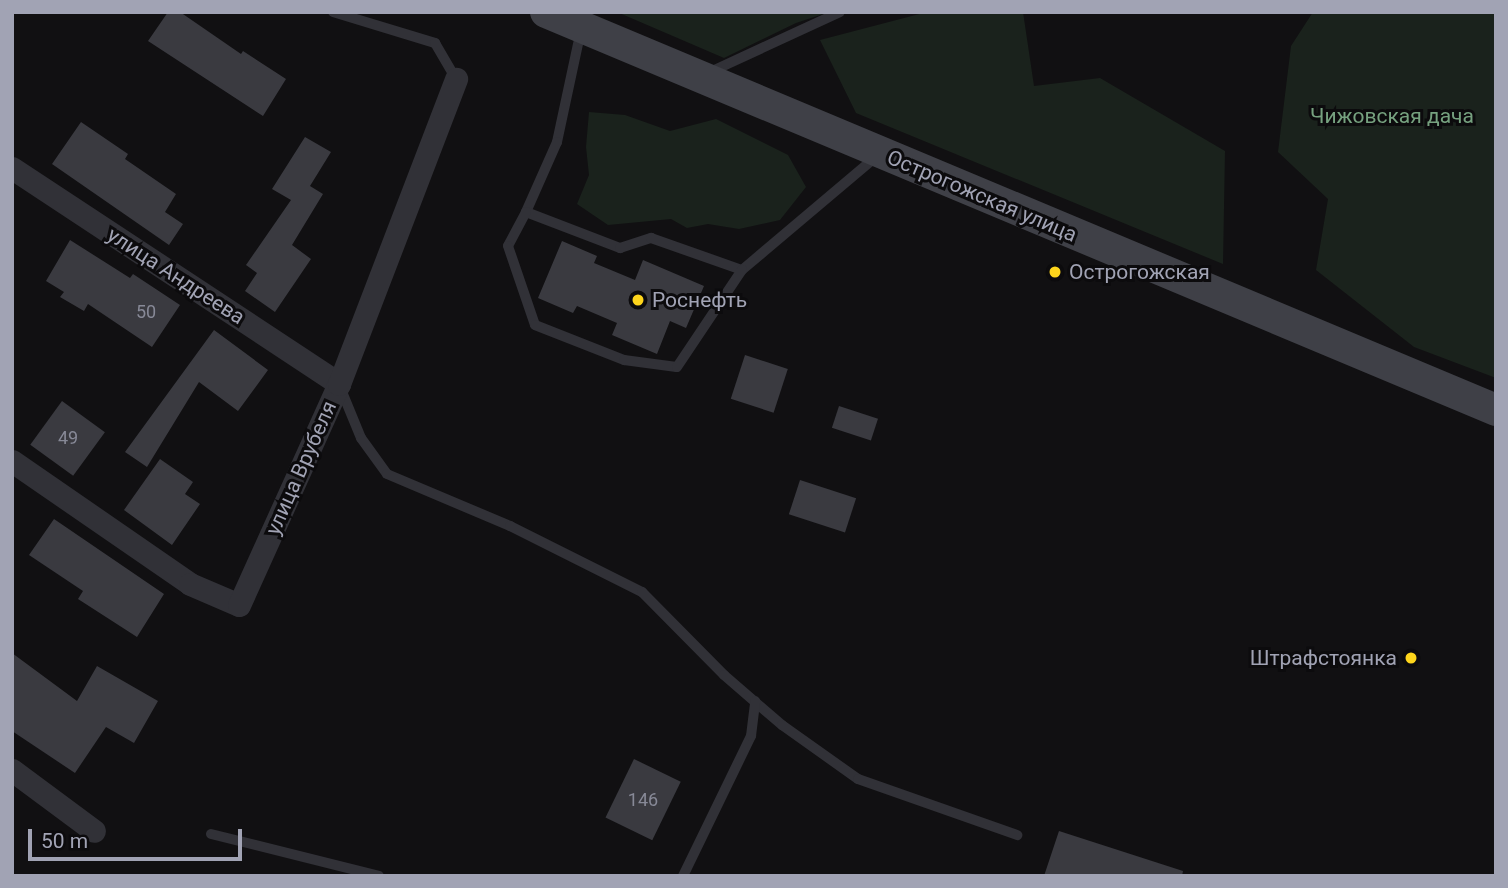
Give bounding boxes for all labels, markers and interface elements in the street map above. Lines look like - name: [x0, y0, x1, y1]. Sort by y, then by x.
- park label: Чижовская дача: [1310, 103, 1474, 129]
- street label: Острогожская улица: [883, 145, 1081, 247]
- street label: улица Андреева: [103, 222, 249, 330]
- place label: Острогожская: [1069, 259, 1210, 285]
- marker: Острогожская: [1047, 264, 1063, 280]
- place label: Роснефть: [652, 287, 747, 313]
- marker: Роснефть: [630, 292, 646, 308]
- house number: 50: [136, 301, 156, 323]
- street label: улица Врубеля: [260, 397, 342, 539]
- house number: 49: [58, 427, 78, 449]
- place label: Штрафстоянка: [1250, 645, 1397, 671]
- marker: Штрафстоянка: [1403, 650, 1419, 666]
- house number: 146: [628, 789, 658, 811]
- scale bar: [32, 814, 245, 858]
- text: 50 m: [41, 829, 88, 853]

